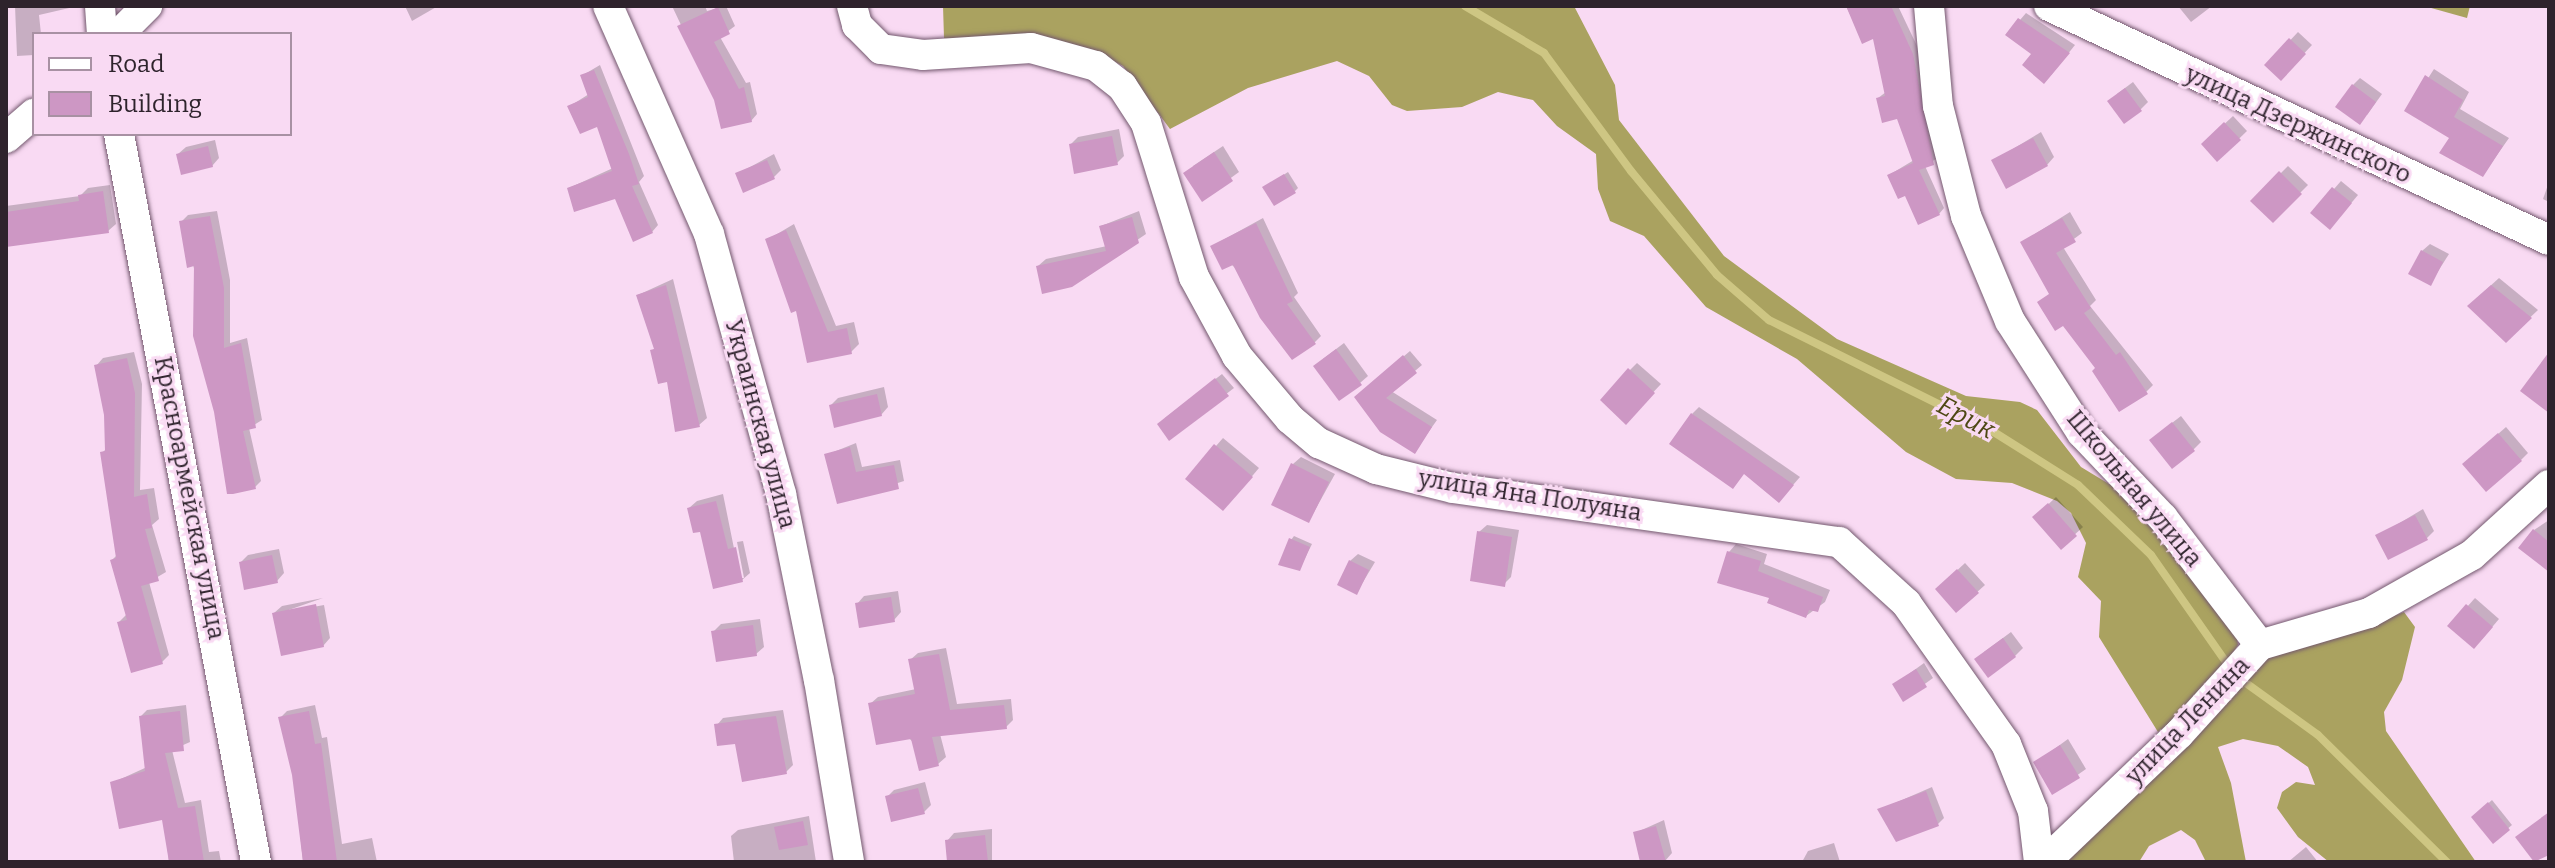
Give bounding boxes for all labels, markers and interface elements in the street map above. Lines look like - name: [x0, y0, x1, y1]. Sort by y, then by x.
- legend: [32, 32, 292, 136]
- text: Road: [108, 50, 164, 78]
- street label: улица Дзержинского: [2181, 60, 2415, 190]
- text: Building: [108, 90, 202, 118]
- street label: Украинская улица: [718, 316, 802, 532]
- street label: Красноармейская улица: [147, 354, 231, 642]
- water label: Ерик: [1932, 390, 2000, 446]
- street label: Школьная улица: [2060, 405, 2208, 573]
- street label: улица Яна Полуяна: [1416, 464, 1644, 528]
- street label: улица Ленина: [2120, 651, 2256, 791]

